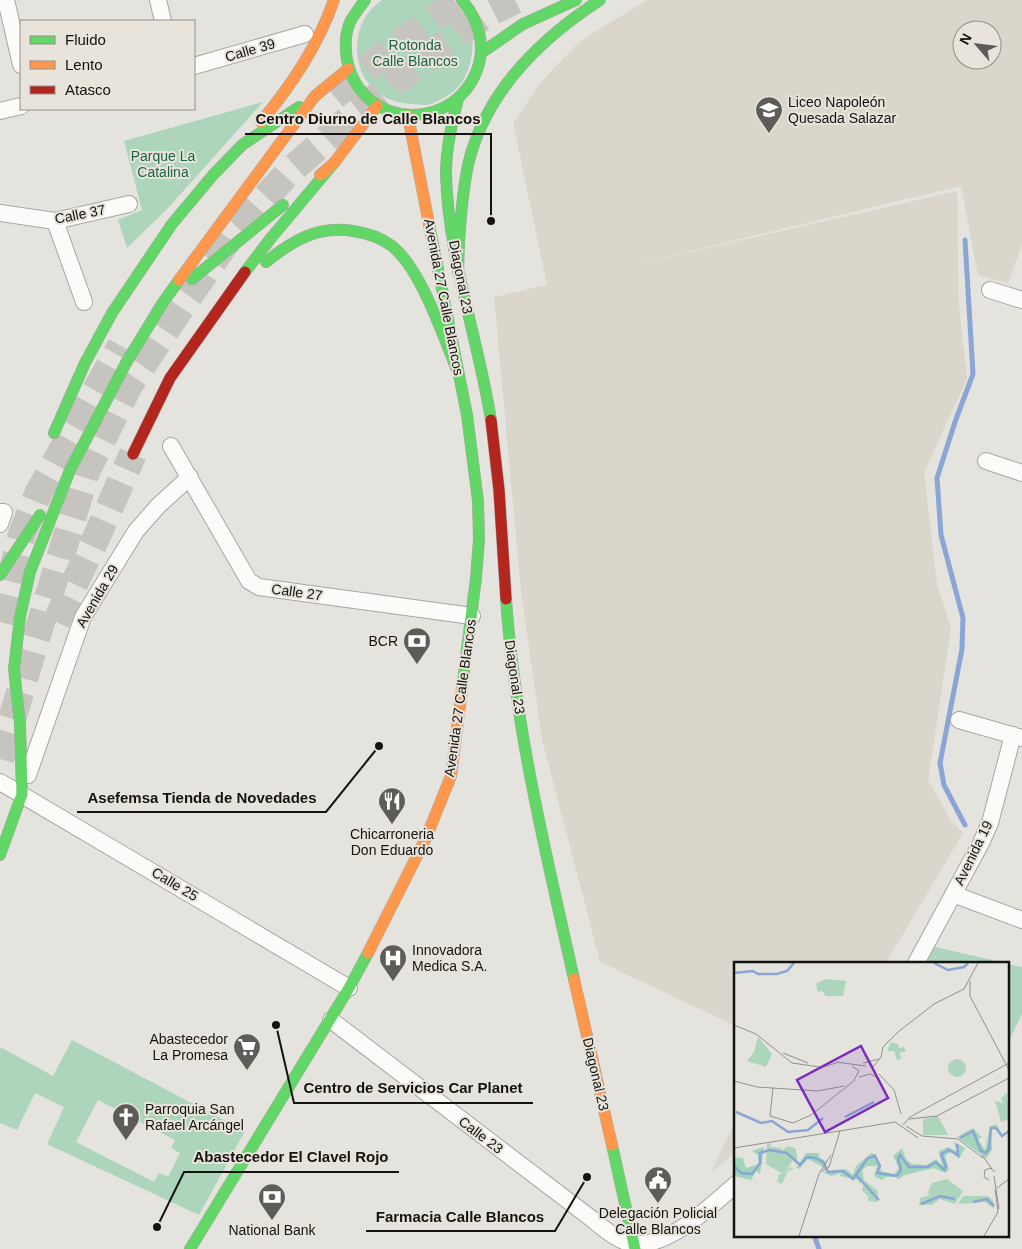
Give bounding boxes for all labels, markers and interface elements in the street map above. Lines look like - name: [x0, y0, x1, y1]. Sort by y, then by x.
- legend: [20, 20, 195, 110]
- north arrow: [952, 20, 1002, 70]
- text: Fluido: [65, 31, 106, 48]
- text: N: [956, 31, 975, 47]
- street label: Calle 39: [223, 35, 277, 65]
- park label: Rotonda Calle Blancos: [372, 37, 458, 69]
- text: Lento: [65, 56, 103, 73]
- text: Atasco: [65, 81, 111, 98]
- place label: Liceo Napoleón Quesada Salazar: [788, 94, 897, 126]
- school or university icon: Liceo Napoleón Quesada Salazar: [754, 95, 784, 134]
- callout: Centro Diurno de Calle Blancos: [245, 104, 491, 134]
- text: Centro Diurno de Calle Blancos: [255, 110, 481, 127]
- park label: Parque La Catalina: [131, 148, 196, 180]
- street label: Calle 37: [53, 201, 107, 227]
- street label: Avenida 27 Calle Blancos: [421, 217, 467, 377]
- street label: Diagonal 23: [446, 239, 476, 315]
- street label: Avenida 29: [73, 562, 121, 630]
- street label: Calle 27: [270, 581, 324, 604]
- street label: Avenida 27 Calle Blancos: [441, 618, 479, 778]
- bank icon: BCR: [402, 626, 432, 665]
- place label: BCR: [368, 633, 398, 649]
- street label: Diagonal 23: [502, 639, 528, 715]
- callout: Asefemsa Tienda de Novedades: [77, 782, 326, 812]
- restaurant icon: Chicarroneria Don Eduardo: [377, 786, 407, 825]
- text: Asefemsa Tienda de Novedades: [88, 789, 316, 806]
- street label: Avenida 19: [951, 818, 996, 888]
- place label: Chicarroneria Don Eduardo: [350, 826, 434, 858]
- street label: Calle 25: [149, 864, 201, 904]
- place label: Innovadora Medica S.A.: [412, 942, 487, 974]
- hospital icon: Innovadora Medica S.A.: [378, 943, 408, 982]
- inset map: [734, 962, 1010, 1236]
- place label: Abastecedor La Promesa: [149, 1031, 228, 1063]
- supermarket icon: Abastecedor La Promesa: [232, 1032, 262, 1071]
- street label: Diagonal 23: [580, 1036, 612, 1112]
- callout: Centro de Servicios Car Planet: [294, 1073, 533, 1103]
- text: Centro de Servicios Car Planet: [303, 1079, 523, 1096]
- place label: Parroquia San Rafael Arcángel: [145, 1101, 244, 1133]
- church icon: Parroquia San Rafael Arcángel: [111, 1102, 141, 1141]
- street label: Calle 23: [456, 1113, 506, 1157]
- callout: Abastecedor El Clavel Rojo: [184, 1142, 399, 1172]
- text: Abastecedor El Clavel Rojo: [193, 1148, 389, 1165]
- public building icon: Delegación Policial Calle Blancos: [643, 1165, 673, 1204]
- bank icon: National Bank: [257, 1182, 287, 1221]
- callout: Farmacia Calle Blancos: [366, 1201, 555, 1231]
- place label: Delegación Policial Calle Blancos: [599, 1205, 717, 1237]
- text: Farmacia Calle Blancos: [376, 1208, 544, 1225]
- place label: National Bank: [228, 1222, 317, 1238]

